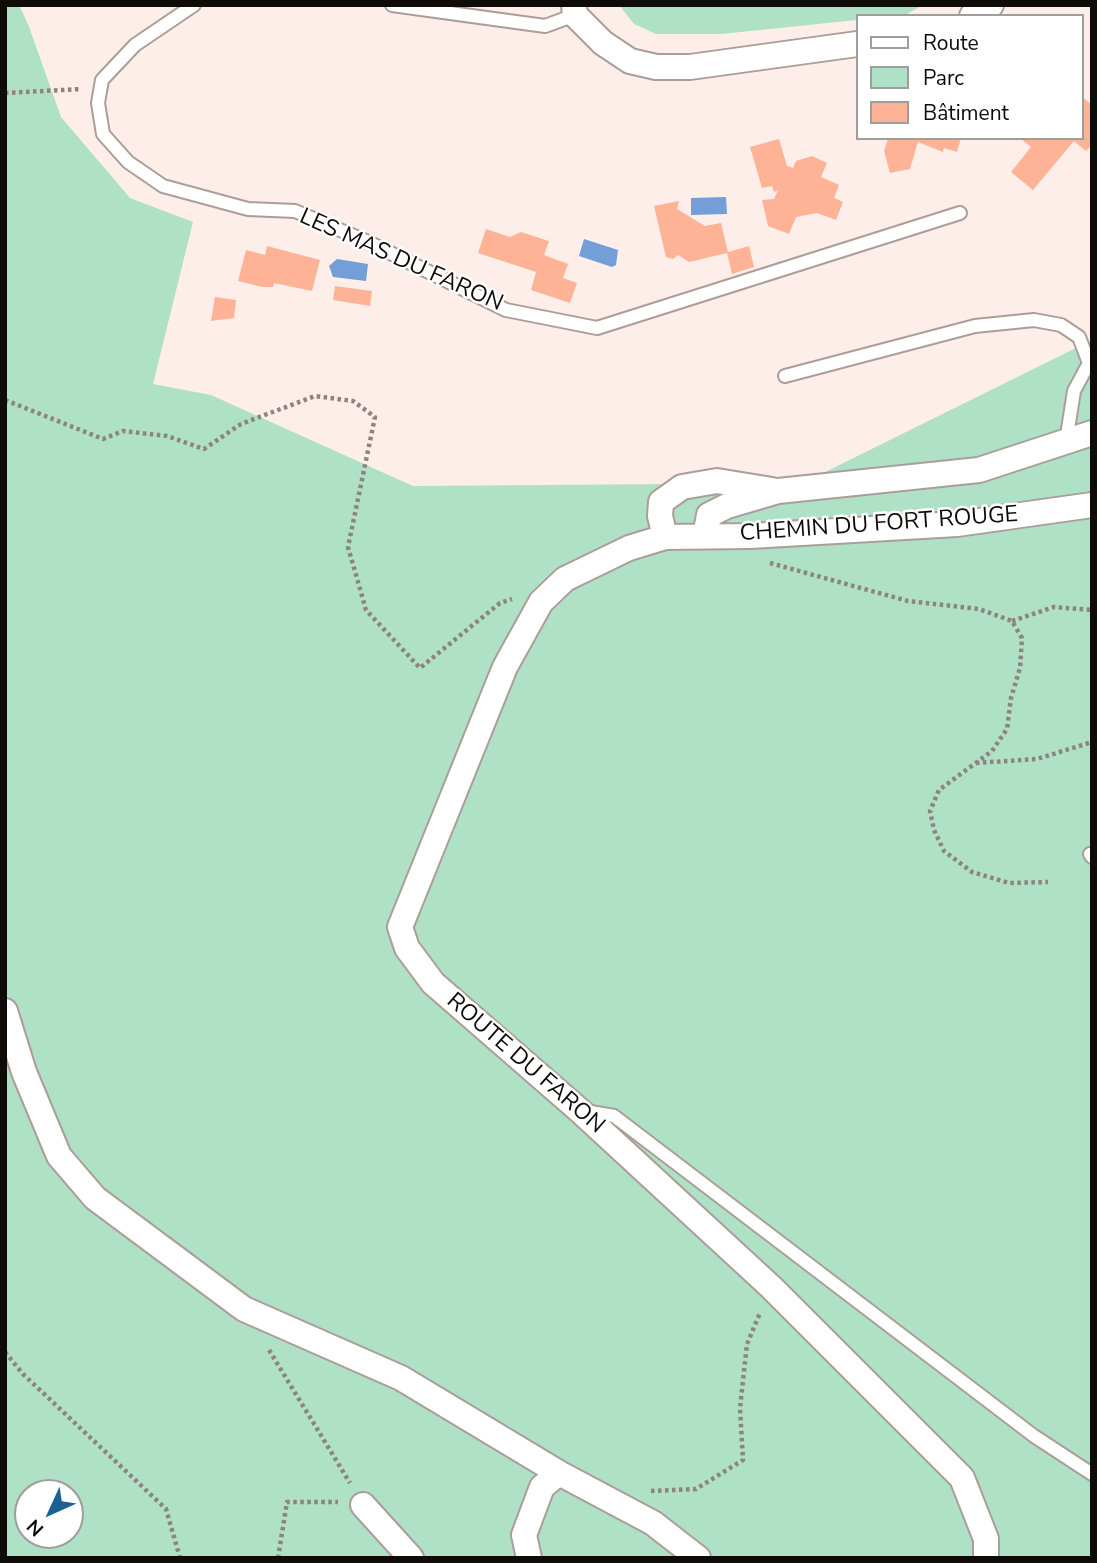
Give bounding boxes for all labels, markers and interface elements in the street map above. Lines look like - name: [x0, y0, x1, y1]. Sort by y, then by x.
- legend: [856, 14, 1083, 140]
- text: Route: [923, 29, 979, 57]
- text: Parc: [923, 64, 964, 92]
- text: Bâtiment: [923, 99, 1009, 127]
- street label: LES MAS DU FARON: [295, 204, 507, 318]
- street label: CHEMIN DU FORT ROUGE: [739, 502, 1019, 548]
- street label: ROUTE DU FARON: [440, 988, 610, 1140]
- north arrow: [14, 1479, 84, 1549]
- text: N: [21, 1513, 50, 1542]

